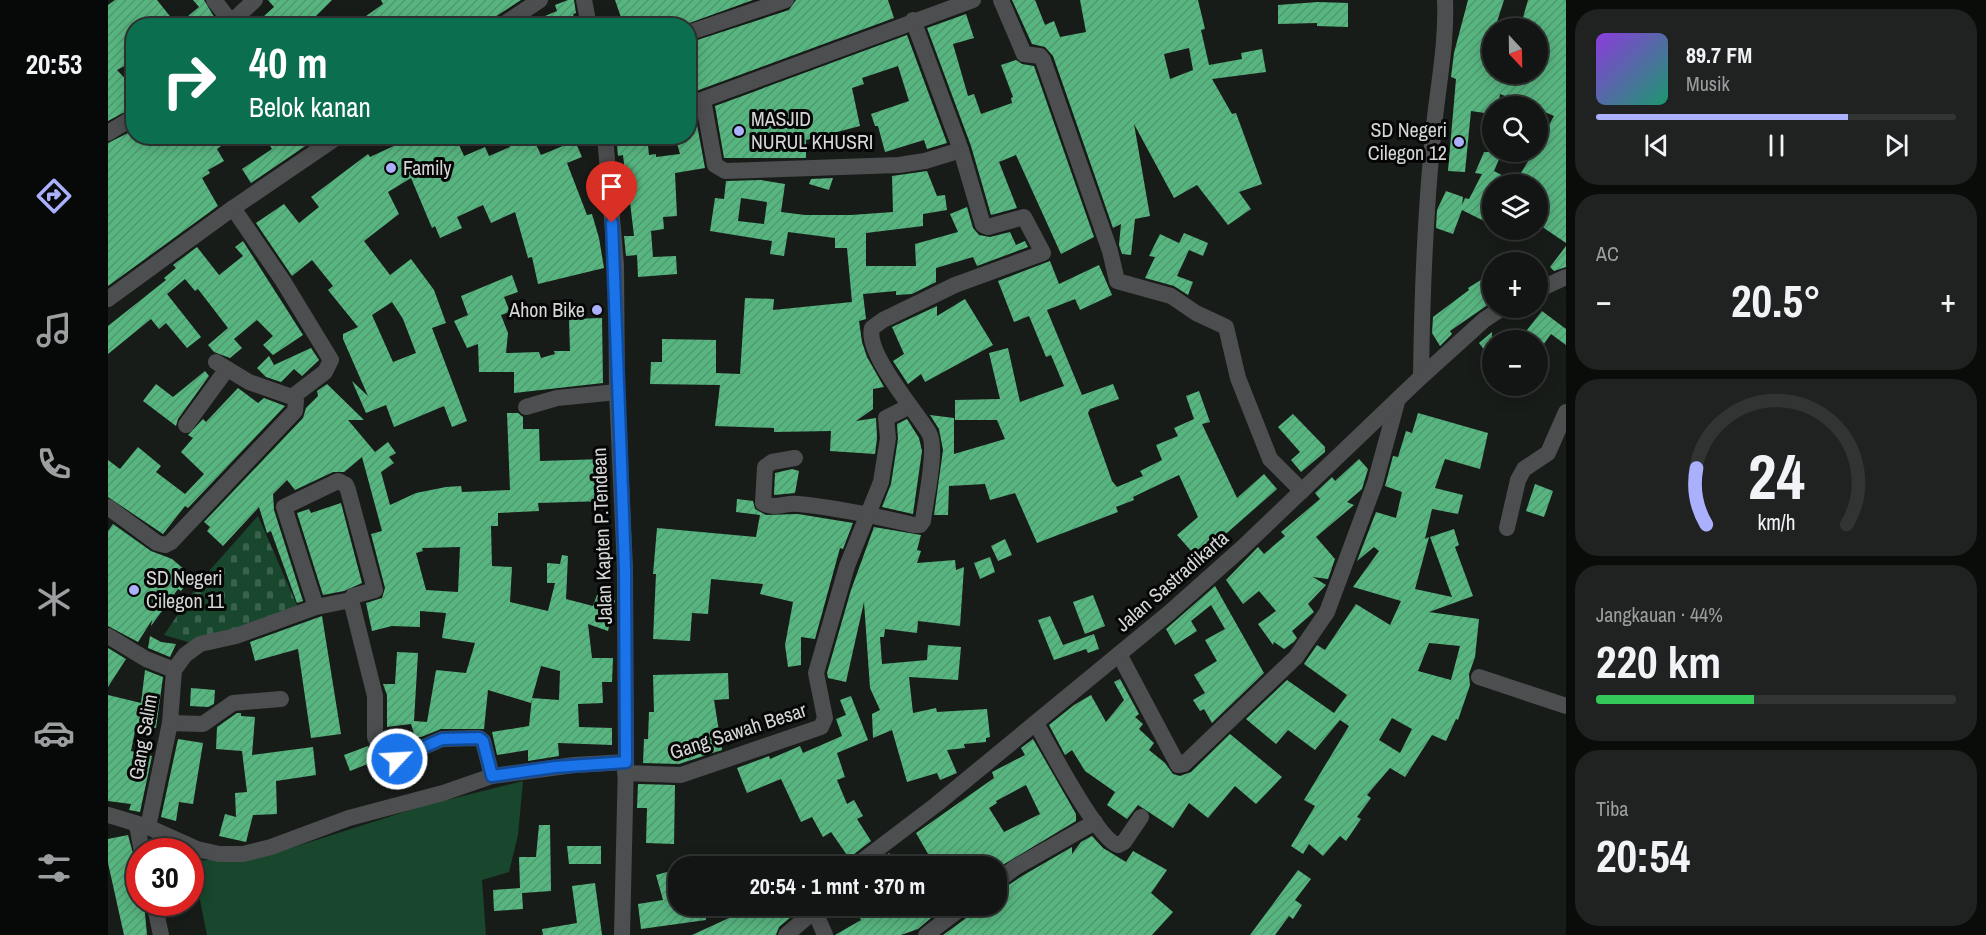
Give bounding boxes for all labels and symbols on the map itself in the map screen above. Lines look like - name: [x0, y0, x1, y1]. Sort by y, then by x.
- north arrow: [1482, 18, 1548, 84]
- place label: MASJID NURUL KHUSRI: [751, 105, 873, 155]
- place label: SD Negeri Cilegon 12: [1368, 116, 1447, 166]
- marker: MASJID NURUL KHUSRI: [732, 124, 746, 138]
- marker: SD Negeri Cilegon 12: [1452, 135, 1466, 149]
- place label: Family: [403, 154, 452, 181]
- marker: Family: [384, 161, 398, 175]
- pin: [586, 161, 637, 223]
- place label: Ahon Bike: [508, 296, 585, 323]
- marker: Ahon Bike: [590, 303, 604, 317]
- street label: Jalan Kapten P.Tendean: [585, 447, 618, 625]
- street label: Jalan Sastradikarta: [1109, 524, 1234, 637]
- place label: SD Negeri Cilegon 11: [146, 564, 224, 614]
- marker: SD Negeri Cilegon 11: [127, 583, 141, 597]
- street label: Gang Salim: [122, 692, 163, 782]
- street label: Gang Sawah Besar: [666, 696, 810, 765]
- position arrow: [365, 727, 429, 791]
- speed limit sign: 30: [126, 838, 204, 916]

